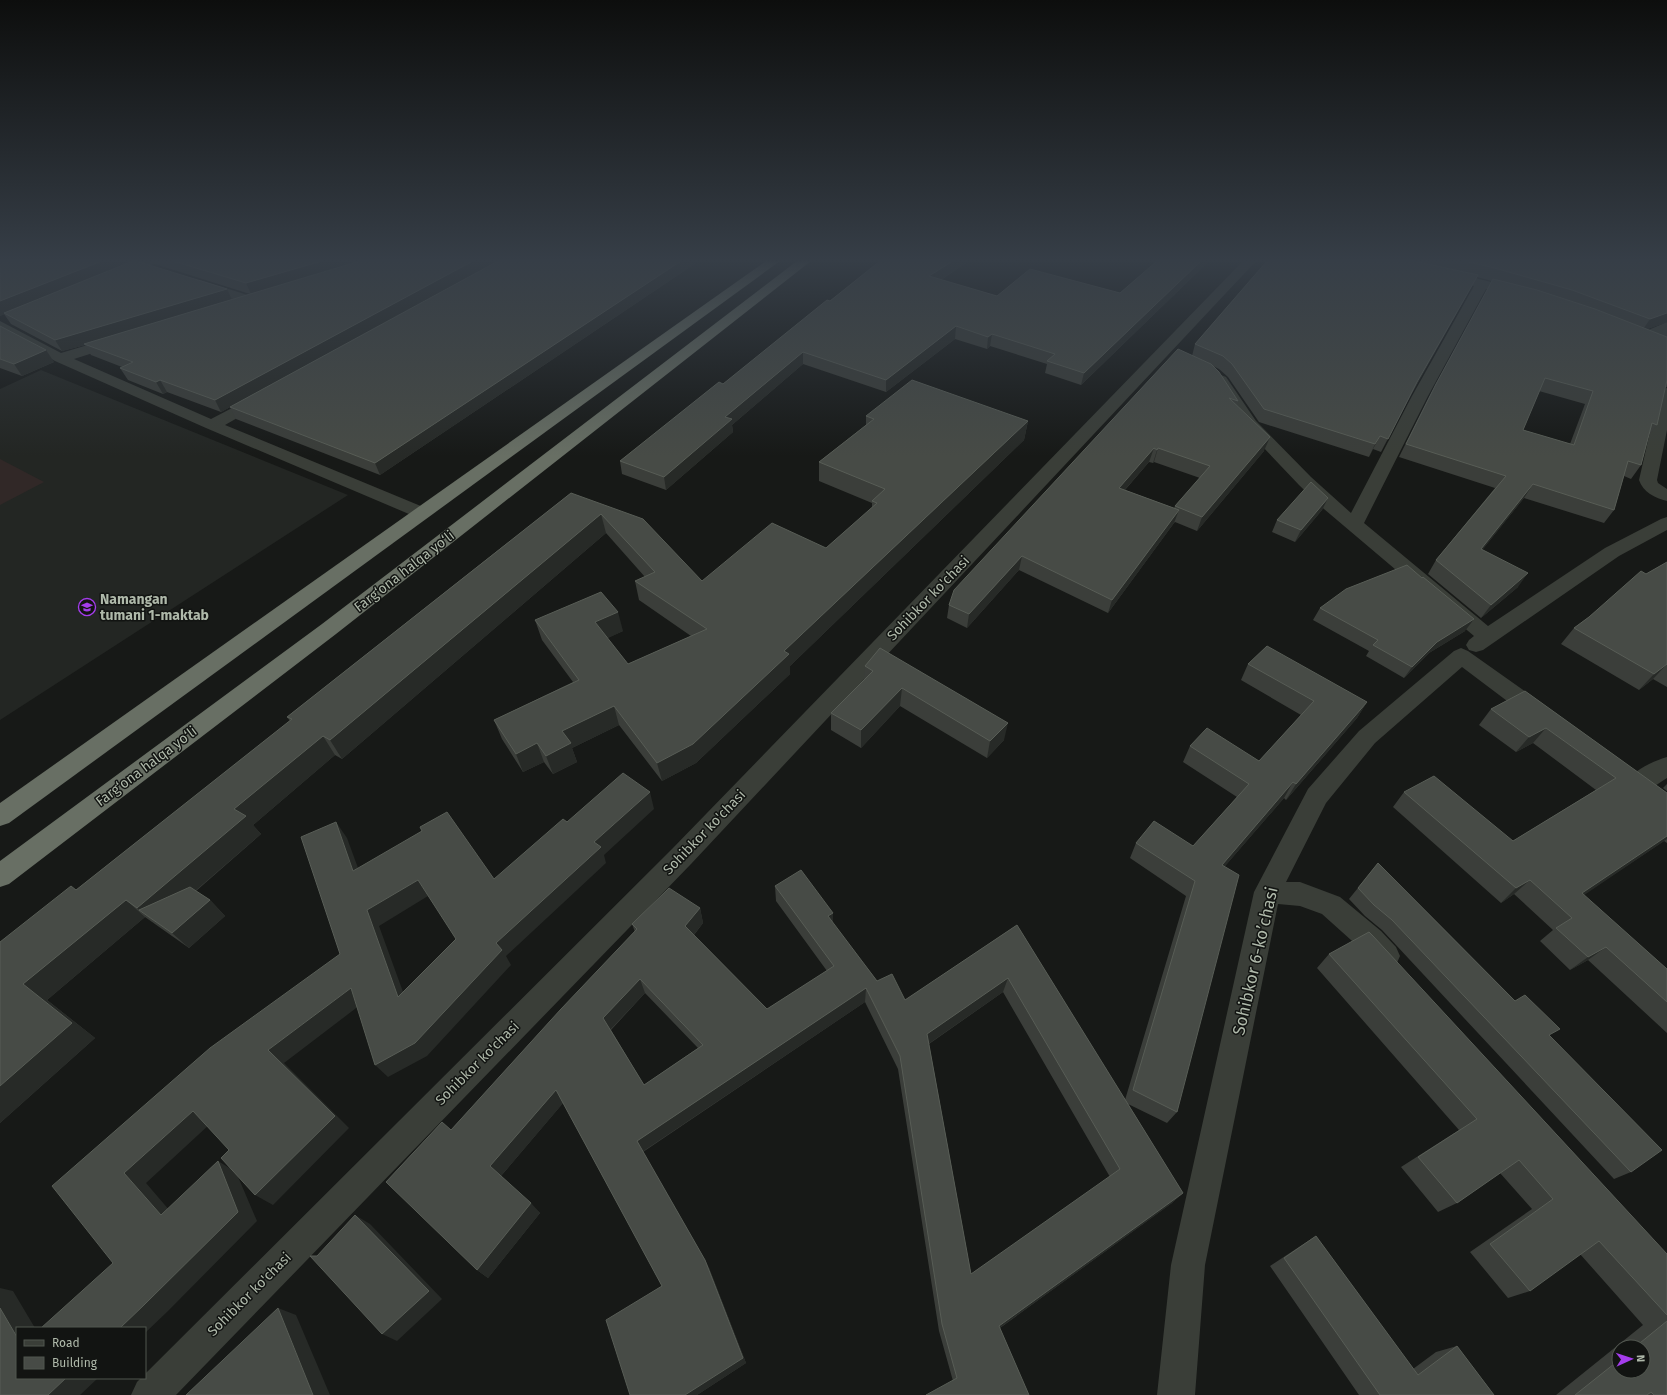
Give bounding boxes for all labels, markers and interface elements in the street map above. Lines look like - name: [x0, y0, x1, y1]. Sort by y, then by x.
- street label: Farg‘ona halqa yo‘li: [351, 527, 458, 616]
- street label: Sohibkor ko'chasi: [884, 552, 973, 644]
- place label: Namangan tumani 1-maktab: [100, 591, 209, 624]
- school or university icon: Namangan tumani 1-maktab: [77, 597, 97, 617]
- street label: Farg‘ona halqa yo‘li: [92, 723, 200, 810]
- street label: Sohibkor ko'chasi: [660, 786, 749, 878]
- street label: Sohibkor 6-koʼchasi: [1228, 885, 1283, 1037]
- street label: Sohibkor ko'chasi: [432, 1018, 523, 1109]
- street label: Sohibkor ko'chasi: [204, 1249, 295, 1340]
- legend: [16, 1327, 146, 1379]
- text: Road: [52, 1336, 80, 1350]
- north arrow: [1611, 1339, 1651, 1379]
- text: N: [1634, 1355, 1647, 1362]
- text: Building: [52, 1356, 98, 1370]

